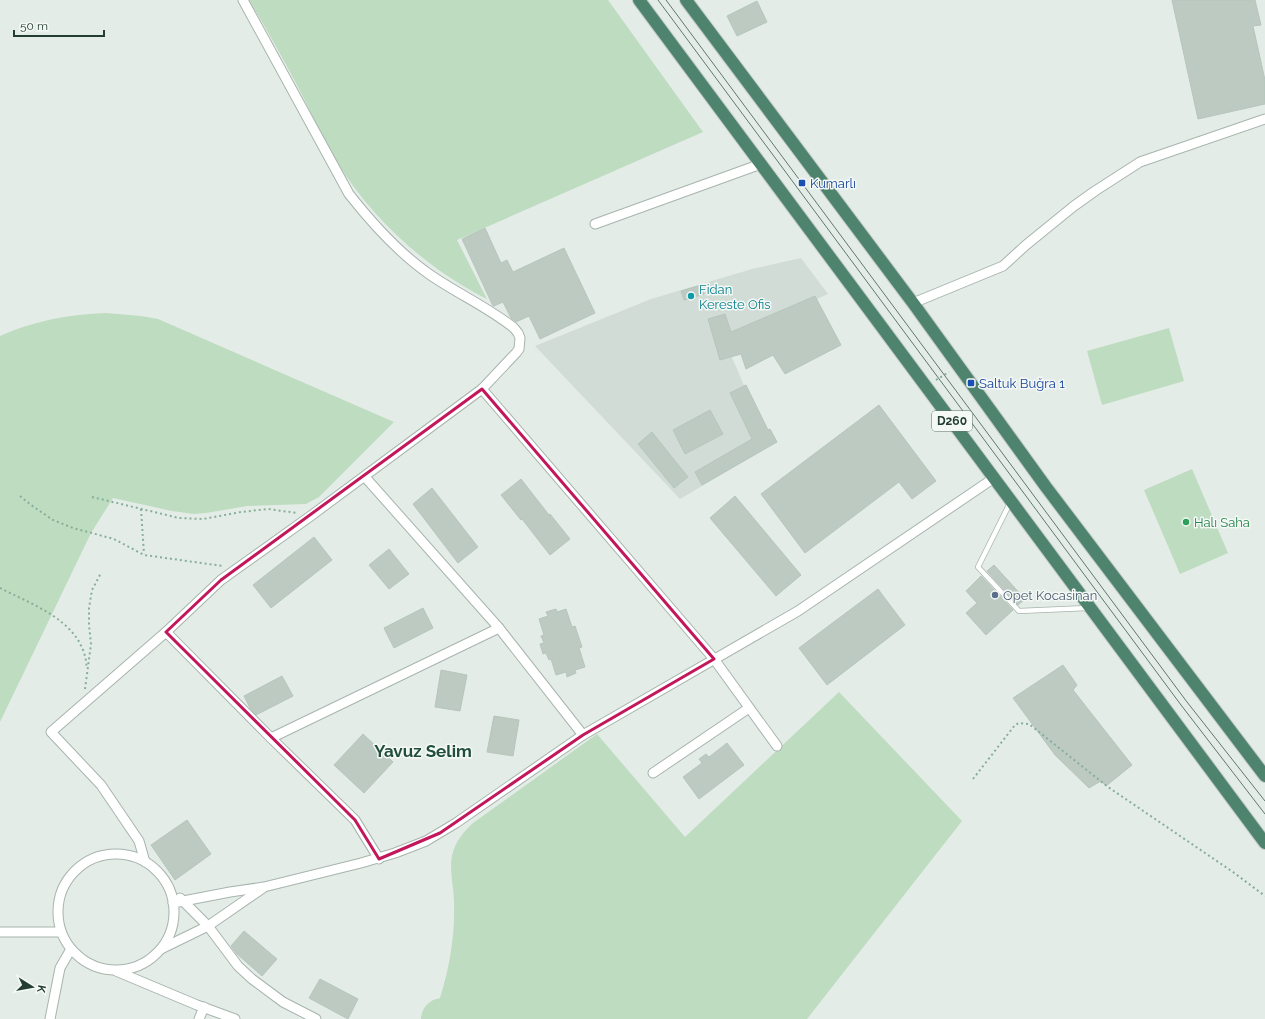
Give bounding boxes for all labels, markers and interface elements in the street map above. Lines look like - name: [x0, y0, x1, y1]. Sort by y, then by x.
- scale bar: [14, 12, 104, 38]
- text: 50 m: [20, 19, 48, 33]
- place label: Kumarlı: [810, 176, 856, 191]
- marker: Kumarlı: [797, 178, 807, 188]
- place label: Fidan Kereste Ofis: [699, 282, 771, 312]
- marker: Fidan Kereste Ofis: [686, 291, 696, 301]
- place label: Saltuk Buğra 1: [979, 376, 1065, 391]
- marker: Saltuk Buğra 1: [966, 378, 976, 388]
- road number: D260: [932, 411, 972, 431]
- place label: Halı Saha: [1194, 515, 1250, 530]
- marker: Halı Saha: [1181, 517, 1191, 527]
- place label: Opet Kocasinan: [1003, 588, 1097, 603]
- marker: Opet Kocasinan: [990, 590, 1000, 600]
- district label: Yavuz Selim: [374, 741, 472, 761]
- north arrow: [12, 967, 52, 1007]
- text: K: [34, 984, 48, 994]

